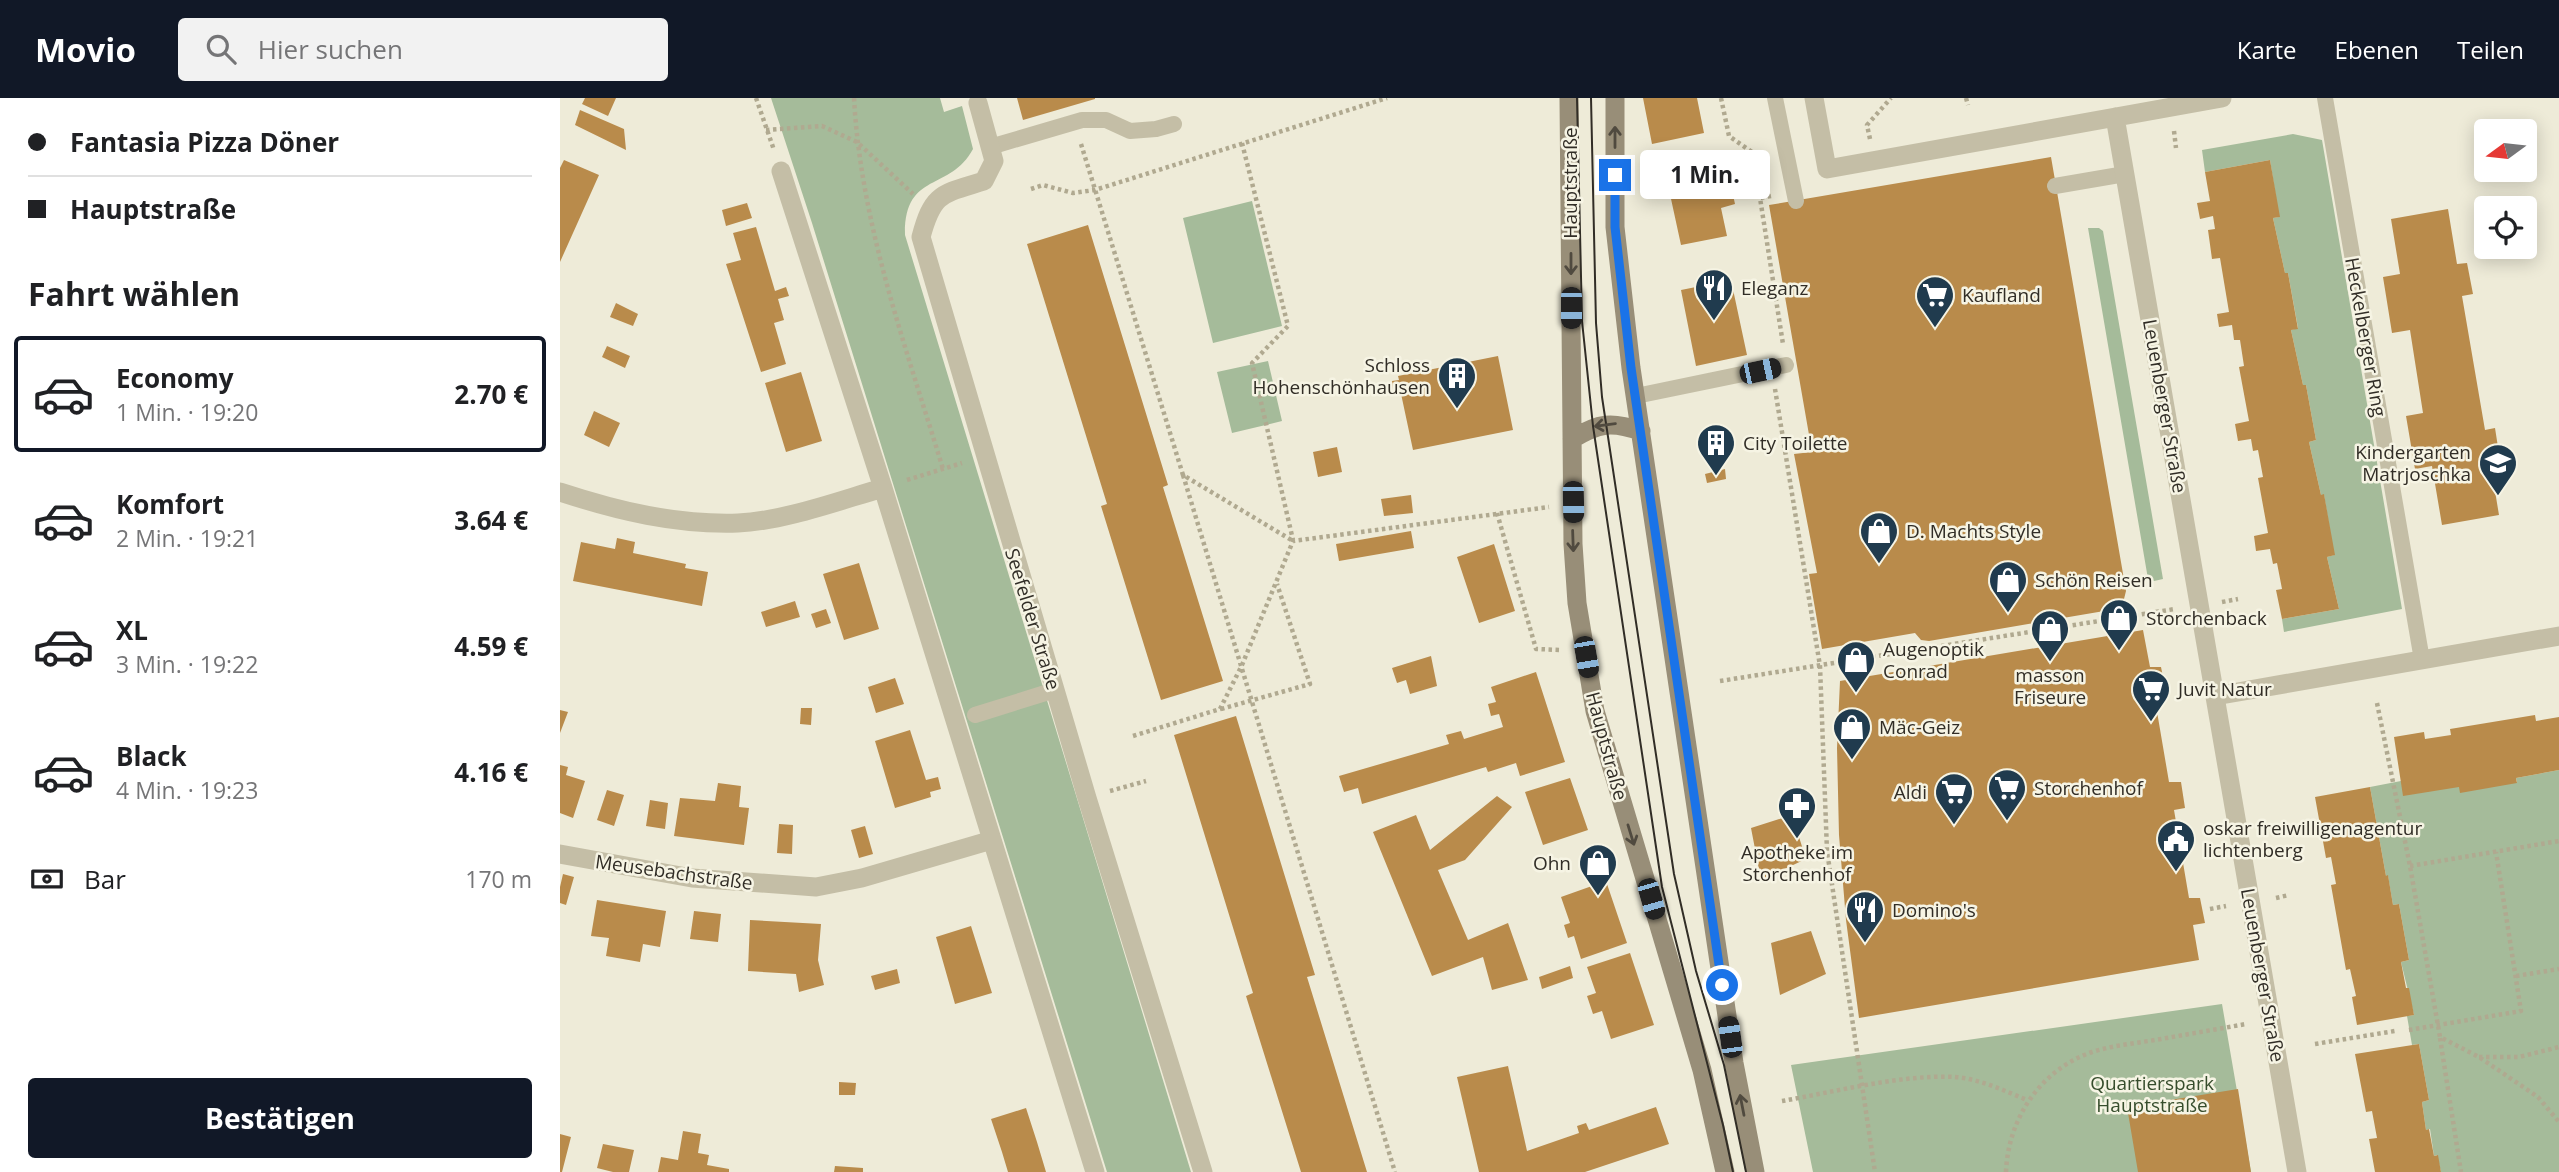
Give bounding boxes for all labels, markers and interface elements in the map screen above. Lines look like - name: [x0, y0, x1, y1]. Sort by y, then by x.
- search box: [178, 18, 668, 81]
- text: Movio: [35, 27, 136, 72]
- icon: search: [202, 30, 240, 68]
- text: Hier suchen: [258, 31, 403, 67]
- text: Karte: [2237, 33, 2297, 66]
- text: Ebenen: [2335, 33, 2419, 66]
- text: Teilen: [2457, 33, 2524, 66]
- north arrow: [2474, 119, 2538, 182]
- map controls: [2474, 119, 2537, 259]
- text: Fantasia Pizza Döner: [70, 124, 339, 160]
- one-way arrow: [1608, 125, 1622, 148]
- street label: Hauptstraße: [1557, 127, 1583, 239]
- callout: 1 Min.: [1640, 150, 1769, 200]
- text: 1 Min.: [1670, 158, 1740, 190]
- route end: [1599, 159, 1631, 191]
- text: Hauptstraße: [70, 191, 236, 227]
- button: locate: [2474, 196, 2537, 259]
- one-way arrow: [1564, 252, 1577, 275]
- street label: Heckelberger Ring: [2339, 255, 2393, 419]
- restaurant icon: Eleganz: [1693, 267, 1735, 322]
- text: Fahrt wählen: [28, 272, 240, 315]
- supermarket icon: Kaufland: [1914, 274, 1956, 329]
- place label: Eleganz: [1741, 275, 1809, 301]
- place label: Kaufland: [1962, 282, 2041, 308]
- car: [1561, 287, 1582, 329]
- street label: Leuenberger Straße: [2137, 317, 2193, 495]
- place label: Schloss Hohenschönhausen: [1252, 352, 1430, 400]
- building icon: Schloss Hohenschönhausen: [1436, 355, 1478, 410]
- car: [1738, 356, 1783, 386]
- text: Economy: [116, 360, 234, 396]
- icon: car: [32, 363, 95, 426]
- text: 2.70 €: [454, 376, 528, 412]
- text: 1 Min. · 19:20: [116, 396, 258, 428]
- one-way arrow: [1595, 418, 1617, 431]
- building icon: City Toilette: [1695, 422, 1737, 477]
- place label: City Toilette: [1743, 430, 1847, 456]
- place label: Kindergarten Matrjoschka: [2355, 439, 2471, 487]
- school or university icon: Kindergarten Matrjoschka: [2477, 442, 2519, 497]
- car: [1563, 481, 1584, 523]
- text: Komfort: [116, 486, 224, 522]
- icon: car: [32, 489, 95, 552]
- text: 3.64 €: [454, 502, 528, 538]
- shop icon: D. Machts Style: [1858, 510, 1900, 565]
- place label: D. Machts Style: [1906, 518, 2041, 544]
- text: 2 Min. · 19:21: [116, 522, 258, 554]
- one-way arrow: [1567, 529, 1580, 552]
- street label: Seefelder Straße: [999, 545, 1067, 693]
- shop icon: Schön Reisen: [1987, 559, 2029, 614]
- place label: Schön Reisen: [2035, 567, 2153, 593]
- shop icon: Storchenback: [2098, 597, 2140, 652]
- place label: Storchenback: [2146, 605, 2267, 631]
- shop icon: masson Friseure: [2029, 608, 2071, 663]
- text: XL: [116, 612, 148, 648]
- icon: car: [32, 615, 95, 678]
- text: 4.59 €: [454, 628, 528, 664]
- car: [1573, 634, 1600, 680]
- place label: Augenoptik Conrad: [1883, 636, 1984, 684]
- shop icon: Augenoptik Conrad: [1835, 639, 1877, 694]
- text: 3 Min. · 19:22: [116, 648, 258, 680]
- place label: masson Friseure: [2014, 662, 2086, 710]
- supermarket icon: Juvit Natur: [2130, 668, 2172, 723]
- place label: Juvit Natur: [2176, 676, 2272, 702]
- street label: Hauptstraße: [1580, 689, 1634, 803]
- shop icon: Mäc-Geiz: [1831, 706, 1873, 761]
- place label: Mäc-Geiz: [1879, 714, 1960, 740]
- text: Black: [116, 738, 187, 774]
- icon: car: [32, 741, 95, 804]
- text: 4.16 €: [454, 754, 528, 790]
- supermarket icon: Storchenhof: [1986, 767, 2028, 822]
- supermarket icon: Aldi: [1933, 771, 1975, 826]
- text: 4 Min. · 19:23: [116, 774, 258, 806]
- place label: Storchenhof: [2034, 775, 2145, 801]
- place label: Aldi: [1894, 779, 1927, 805]
- pharmacy icon: Apotheke im Storchenhof: [1776, 785, 1818, 840]
- place label: oskar freiwilligenagentur lichtenberg: [2203, 815, 2423, 863]
- public building icon: oskar freiwilligenagentur lichtenberg: [2155, 818, 2197, 873]
- one-way arrow: [1626, 824, 1639, 846]
- place label: Apotheke im Storchenhof: [1741, 839, 1853, 887]
- shop icon: Ohn: [1577, 842, 1619, 897]
- street label: Meusebachstraße: [594, 848, 754, 896]
- place label: Ohn: [1533, 850, 1571, 876]
- icon: cash: [28, 860, 66, 898]
- text: Bar: [84, 861, 126, 897]
- text: 170 m: [465, 863, 532, 895]
- car: [1636, 876, 1667, 922]
- street label: Leuenberger Straße: [2235, 886, 2291, 1064]
- restaurant icon: Domino's: [1844, 889, 1886, 944]
- place label: Domino's: [1892, 897, 1976, 923]
- route start: [1706, 969, 1738, 1001]
- car: [1717, 1015, 1744, 1059]
- park label: Quartierspark Hauptstraße: [2090, 1070, 2214, 1118]
- button: Bestätigen: [28, 1078, 532, 1158]
- one-way arrow: [1735, 1094, 1748, 1117]

